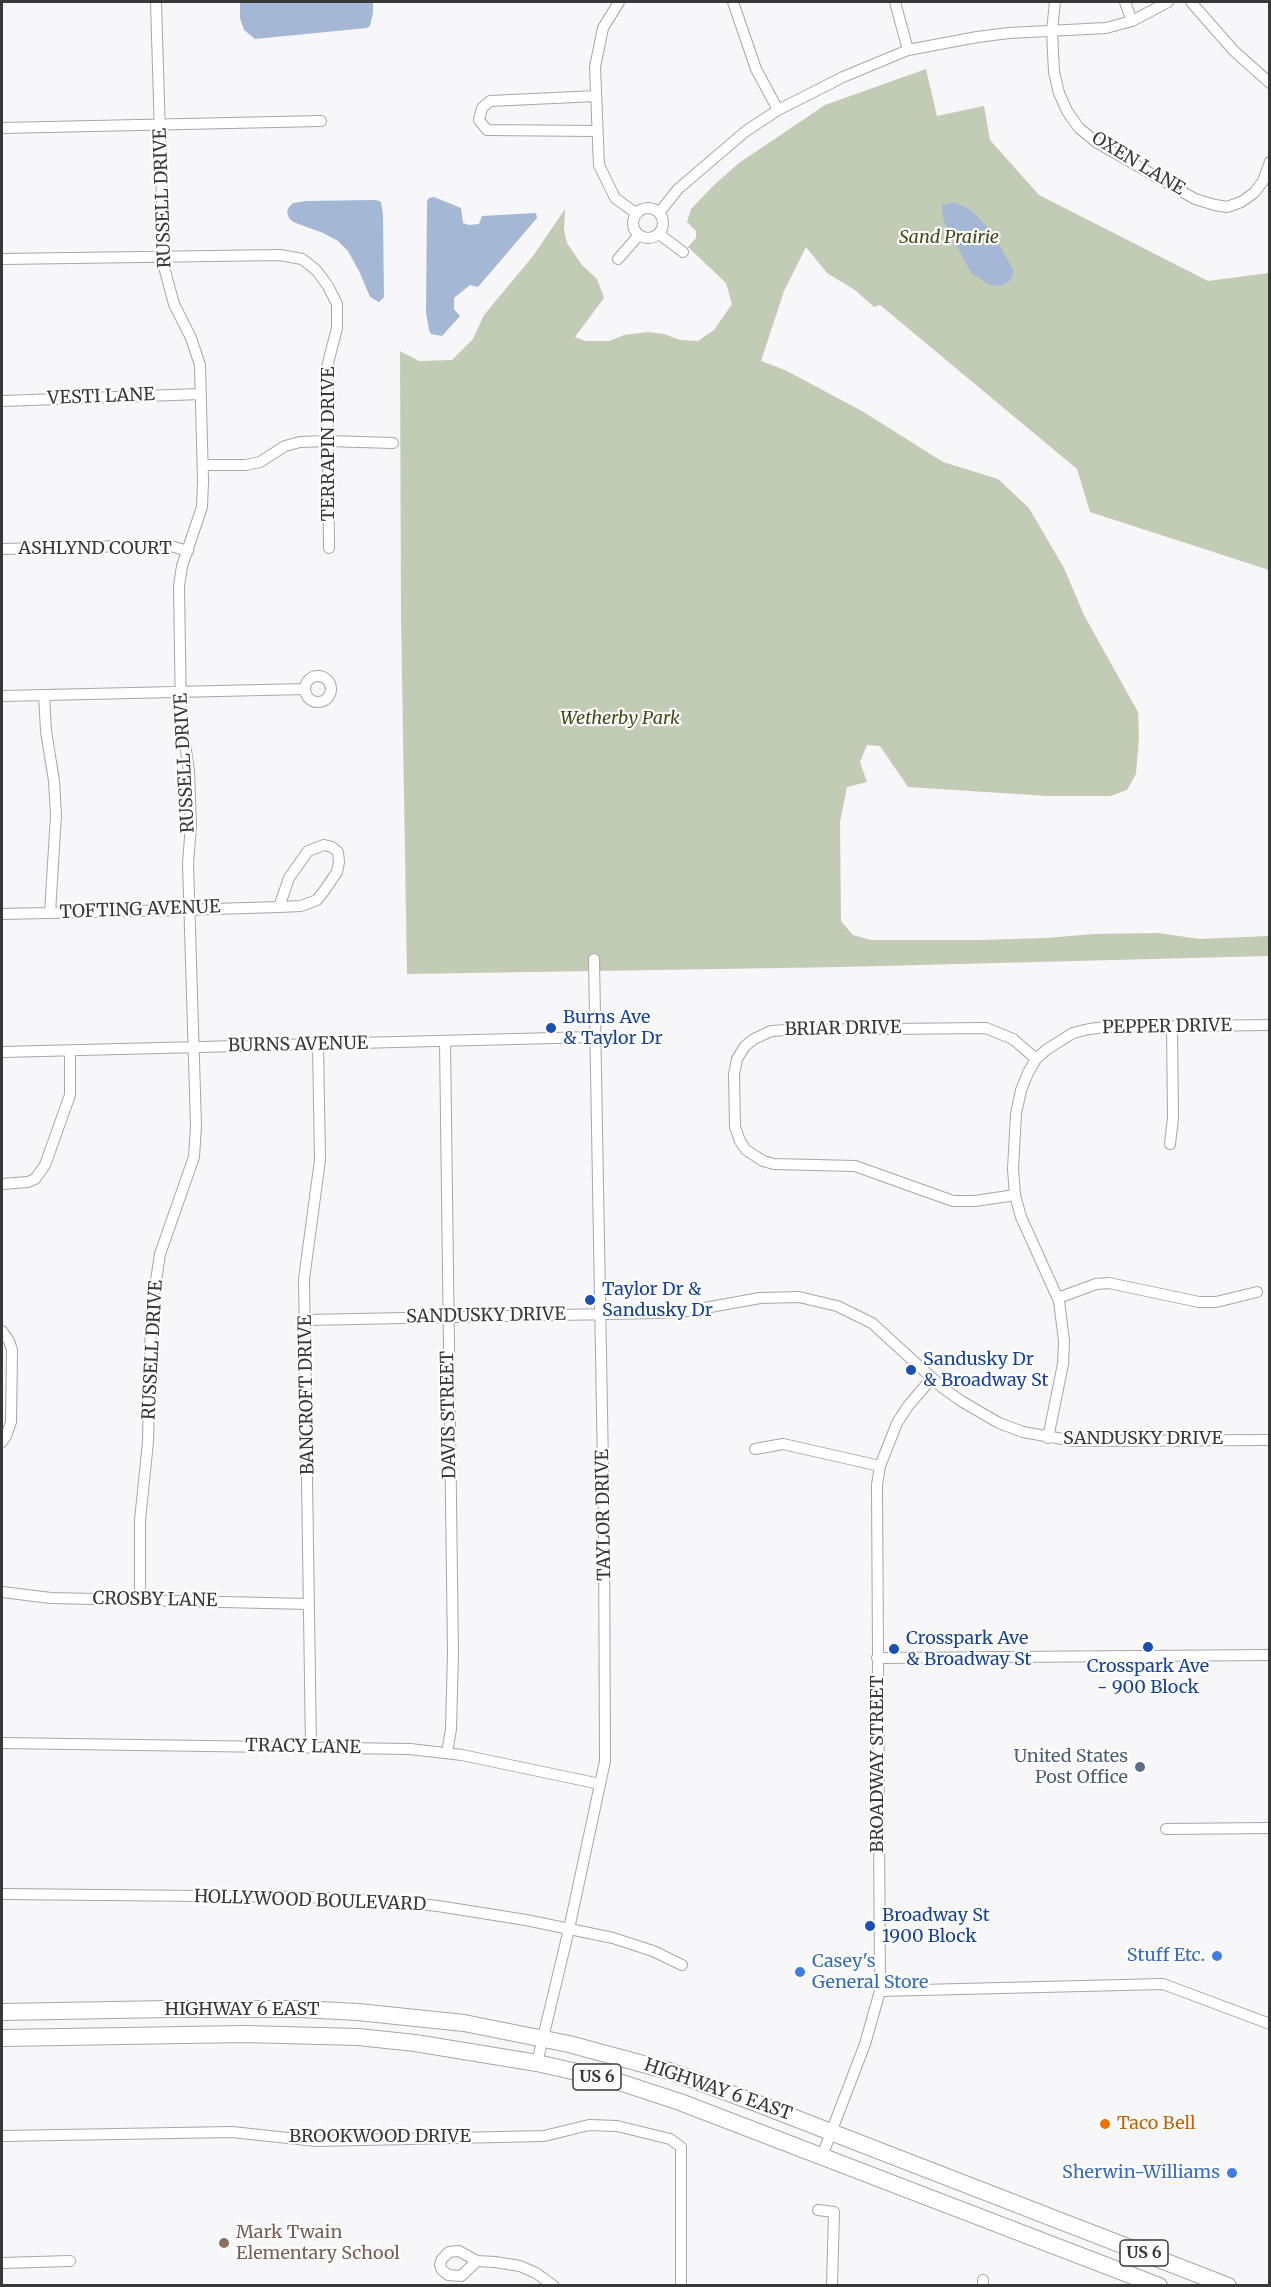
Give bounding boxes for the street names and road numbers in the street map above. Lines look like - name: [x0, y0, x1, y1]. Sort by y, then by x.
- street label: RUSSELL DRIVE: [150, 128, 176, 268]
- street label: OXEN LANE: [1087, 128, 1189, 200]
- street label: TERRAPIN DRIVE: [318, 367, 340, 521]
- street label: VESTI LANE: [47, 384, 155, 410]
- street label: ASHLYND COURT: [18, 538, 172, 560]
- street label: RUSSELL DRIVE: [171, 692, 199, 834]
- street label: TOFTING AVENUE: [59, 896, 221, 924]
- street label: PEPPER DRIVE: [1102, 1015, 1232, 1039]
- street label: BRIAR DRIVE: [784, 1017, 902, 1041]
- street label: BURNS AVENUE: [228, 1033, 368, 1057]
- street label: RUSSELL DRIVE: [139, 1279, 167, 1421]
- street label: SANDUSKY DRIVE: [406, 1304, 566, 1328]
- street label: BANCROFT DRIVE: [295, 1315, 319, 1475]
- street label: DAVIS STREET: [437, 1351, 461, 1479]
- street label: SANDUSKY DRIVE: [1063, 1428, 1223, 1450]
- street label: TAYLOR DRIVE: [592, 1449, 616, 1581]
- street label: CROSBY LANE: [92, 1588, 218, 1612]
- street label: BROADWAY STREET: [867, 1675, 889, 1853]
- street label: TRACY LANE: [245, 1735, 361, 1759]
- street label: HOLLYWOOD BOULEVARD: [194, 1886, 426, 1916]
- street label: HIGHWAY 6 EAST: [165, 1999, 319, 2021]
- street label: HIGHWAY 6 EAST: [641, 2055, 795, 2125]
- road number: US 6: [573, 2064, 621, 2090]
- street label: BROOKWOOD DRIVE: [289, 2126, 471, 2148]
- road number: US 6: [1120, 2240, 1168, 2266]

